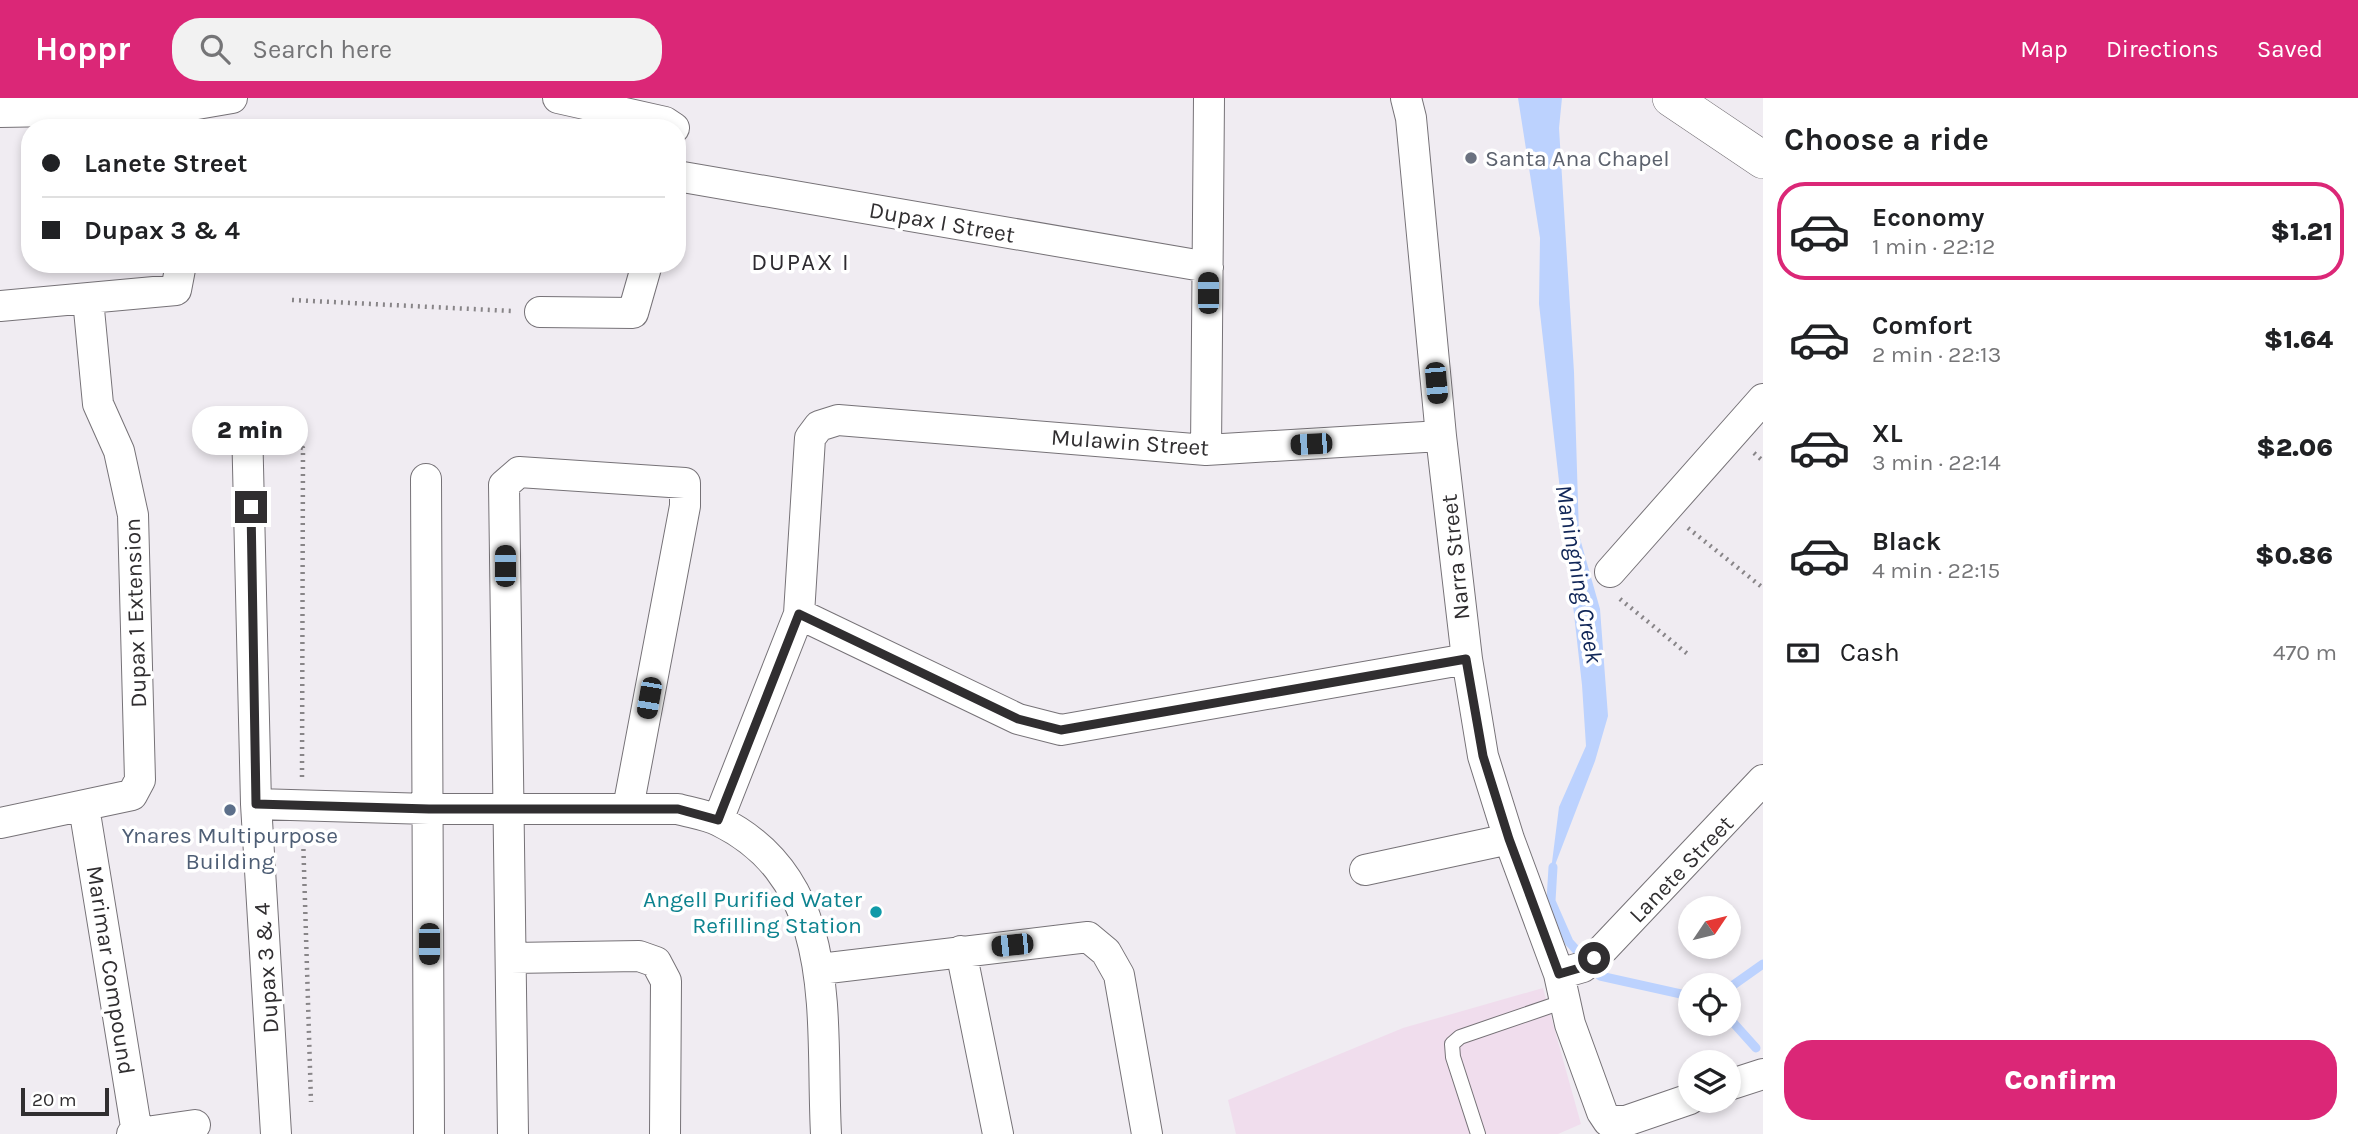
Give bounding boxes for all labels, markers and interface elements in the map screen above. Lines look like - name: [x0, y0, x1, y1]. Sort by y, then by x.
- search box: [172, 18, 662, 81]
- text: Hoppr: [35, 30, 130, 68]
- icon: search: [196, 30, 234, 68]
- text: Search here: [252, 34, 392, 65]
- text: Map: [2020, 35, 2068, 63]
- text: Directions: [2106, 35, 2219, 63]
- text: Saved: [2257, 35, 2323, 63]
- text: Choose a ride: [1784, 121, 1989, 158]
- place label: Santa Ana Chapel: [1485, 145, 1670, 172]
- text: Lanete Street: [84, 148, 248, 179]
- marker: Santa Ana Chapel: [1463, 150, 1479, 166]
- street label: Dupax I Street: [867, 196, 1017, 249]
- icon: car: [1788, 200, 1851, 263]
- text: Economy: [1872, 202, 1984, 233]
- text: Dupax 3 & 4: [84, 215, 240, 246]
- text: $1.21: [2270, 216, 2333, 247]
- text: 1 min · 22:12: [1872, 233, 1995, 260]
- district label: DUPAX I: [751, 248, 851, 276]
- car: [1198, 272, 1219, 314]
- icon: car: [1788, 308, 1851, 371]
- text: Comfort: [1872, 310, 1973, 341]
- text: $1.64: [2264, 324, 2333, 355]
- text: 2 min · 22:13: [1872, 341, 2001, 368]
- car: [1424, 361, 1449, 405]
- callout: 2 min: [193, 406, 309, 454]
- icon: car: [1788, 416, 1851, 479]
- text: 2 min: [217, 417, 283, 444]
- text: XL: [1872, 418, 1903, 449]
- street label: Mulawin Street: [1050, 424, 1210, 462]
- car: [1290, 432, 1333, 456]
- text: $2.06: [2256, 432, 2333, 463]
- text: 3 min · 22:14: [1872, 449, 2001, 476]
- water label: Maningning Creek: [1550, 483, 1609, 666]
- route end: [235, 491, 267, 523]
- street label: Narra Street: [1435, 492, 1476, 621]
- street label: Dupax 1 Extension: [119, 518, 152, 708]
- icon: car: [1788, 524, 1851, 587]
- text: Black: [1872, 526, 1941, 557]
- text: $0.86: [2255, 540, 2333, 571]
- car: [495, 545, 516, 587]
- text: 4 min · 22:15: [1872, 557, 2000, 584]
- icon: cash: [1784, 634, 1822, 672]
- text: Cash: [1840, 637, 1900, 668]
- text: 470 m: [2273, 639, 2337, 666]
- car: [636, 675, 663, 721]
- marker: Ynares Multipurpose Building: [222, 802, 238, 818]
- street label: Lanete Street: [1624, 810, 1739, 928]
- place label: Ynares Multipurpose Building: [122, 822, 338, 875]
- street label: Marimar Compound: [81, 864, 140, 1076]
- place label: Angell Purified Water Refilling Station: [643, 886, 863, 939]
- north arrow: [1678, 896, 1741, 959]
- map controls: [1678, 896, 1741, 1113]
- street label: Dupax 3 & 4: [248, 902, 285, 1034]
- marker: Angell Purified Water Refilling Station: [868, 904, 884, 920]
- car: [419, 923, 440, 965]
- car: [991, 932, 1034, 958]
- route start: [1578, 942, 1610, 974]
- button: locate: [1678, 973, 1741, 1036]
- button: Confirm: [1784, 1040, 2337, 1120]
- button: layers: [1678, 1050, 1741, 1113]
- scale bar: [21, 1085, 108, 1117]
- text: 20 m: [32, 1089, 77, 1111]

